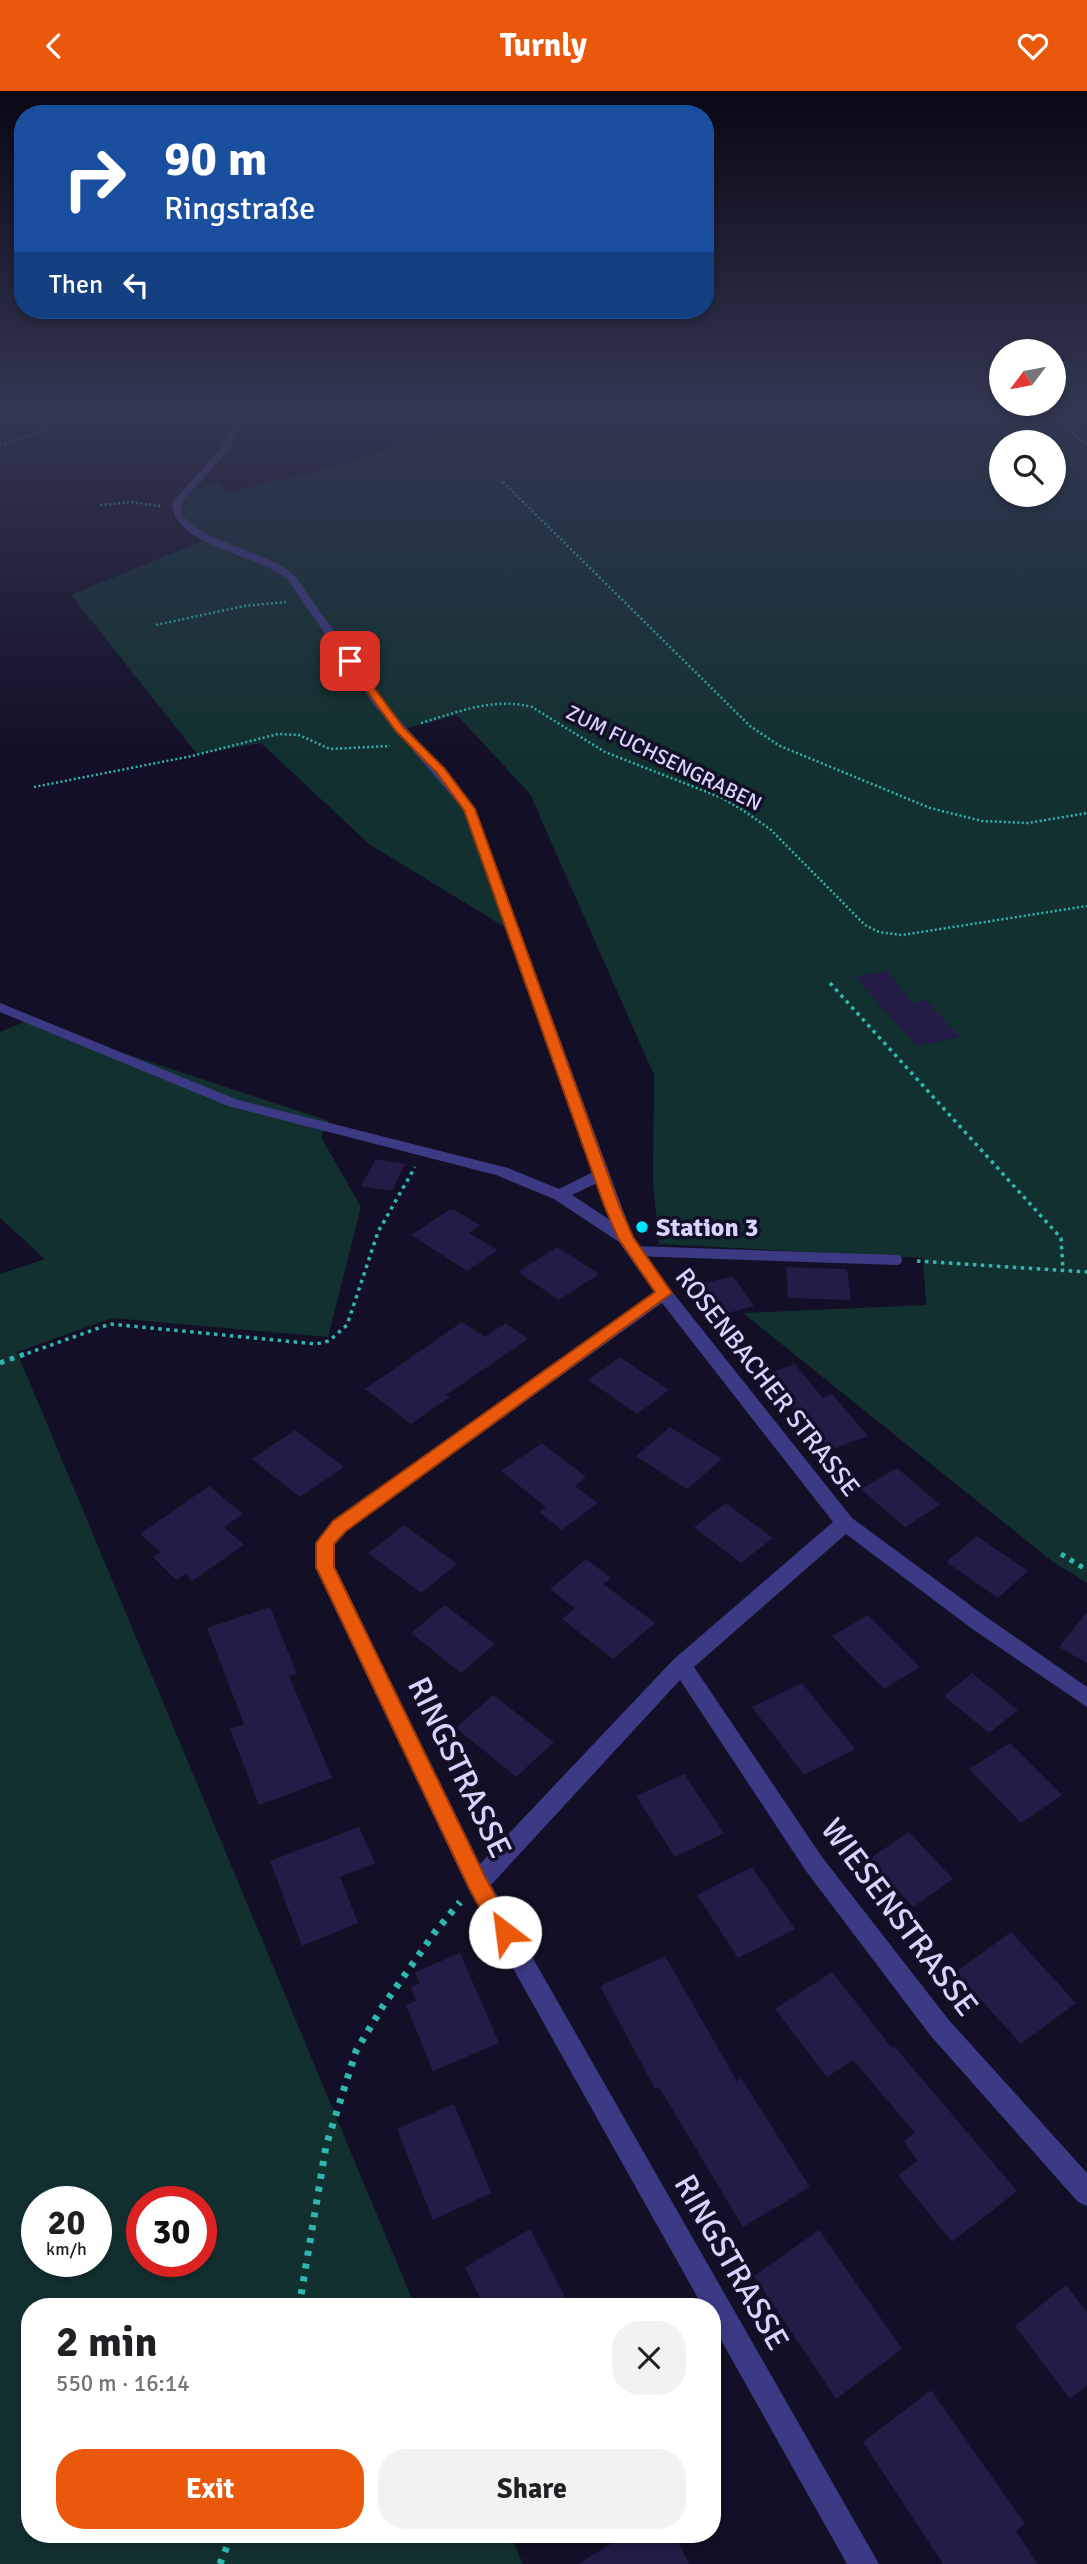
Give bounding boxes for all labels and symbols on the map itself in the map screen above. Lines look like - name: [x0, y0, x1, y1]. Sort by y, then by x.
- north arrow: [989, 339, 1066, 417]
- pin: [320, 631, 380, 691]
- street label: ZUM FUCHSENGRABEN: [562, 699, 766, 817]
- place label: Station 3: [656, 1212, 758, 1244]
- marker: Station 3: [634, 1219, 650, 1235]
- street label: ROSENBACHER STRASSE: [668, 1262, 866, 1503]
- street label: RINGSTRASSE: [399, 1671, 520, 1864]
- street label: WIESENSTRASSE: [813, 1811, 987, 2024]
- position arrow: [468, 1895, 542, 1969]
- street label: RINGSTRASSE: [666, 2168, 797, 2357]
- speed limit sign: 30: [126, 2186, 217, 2277]

